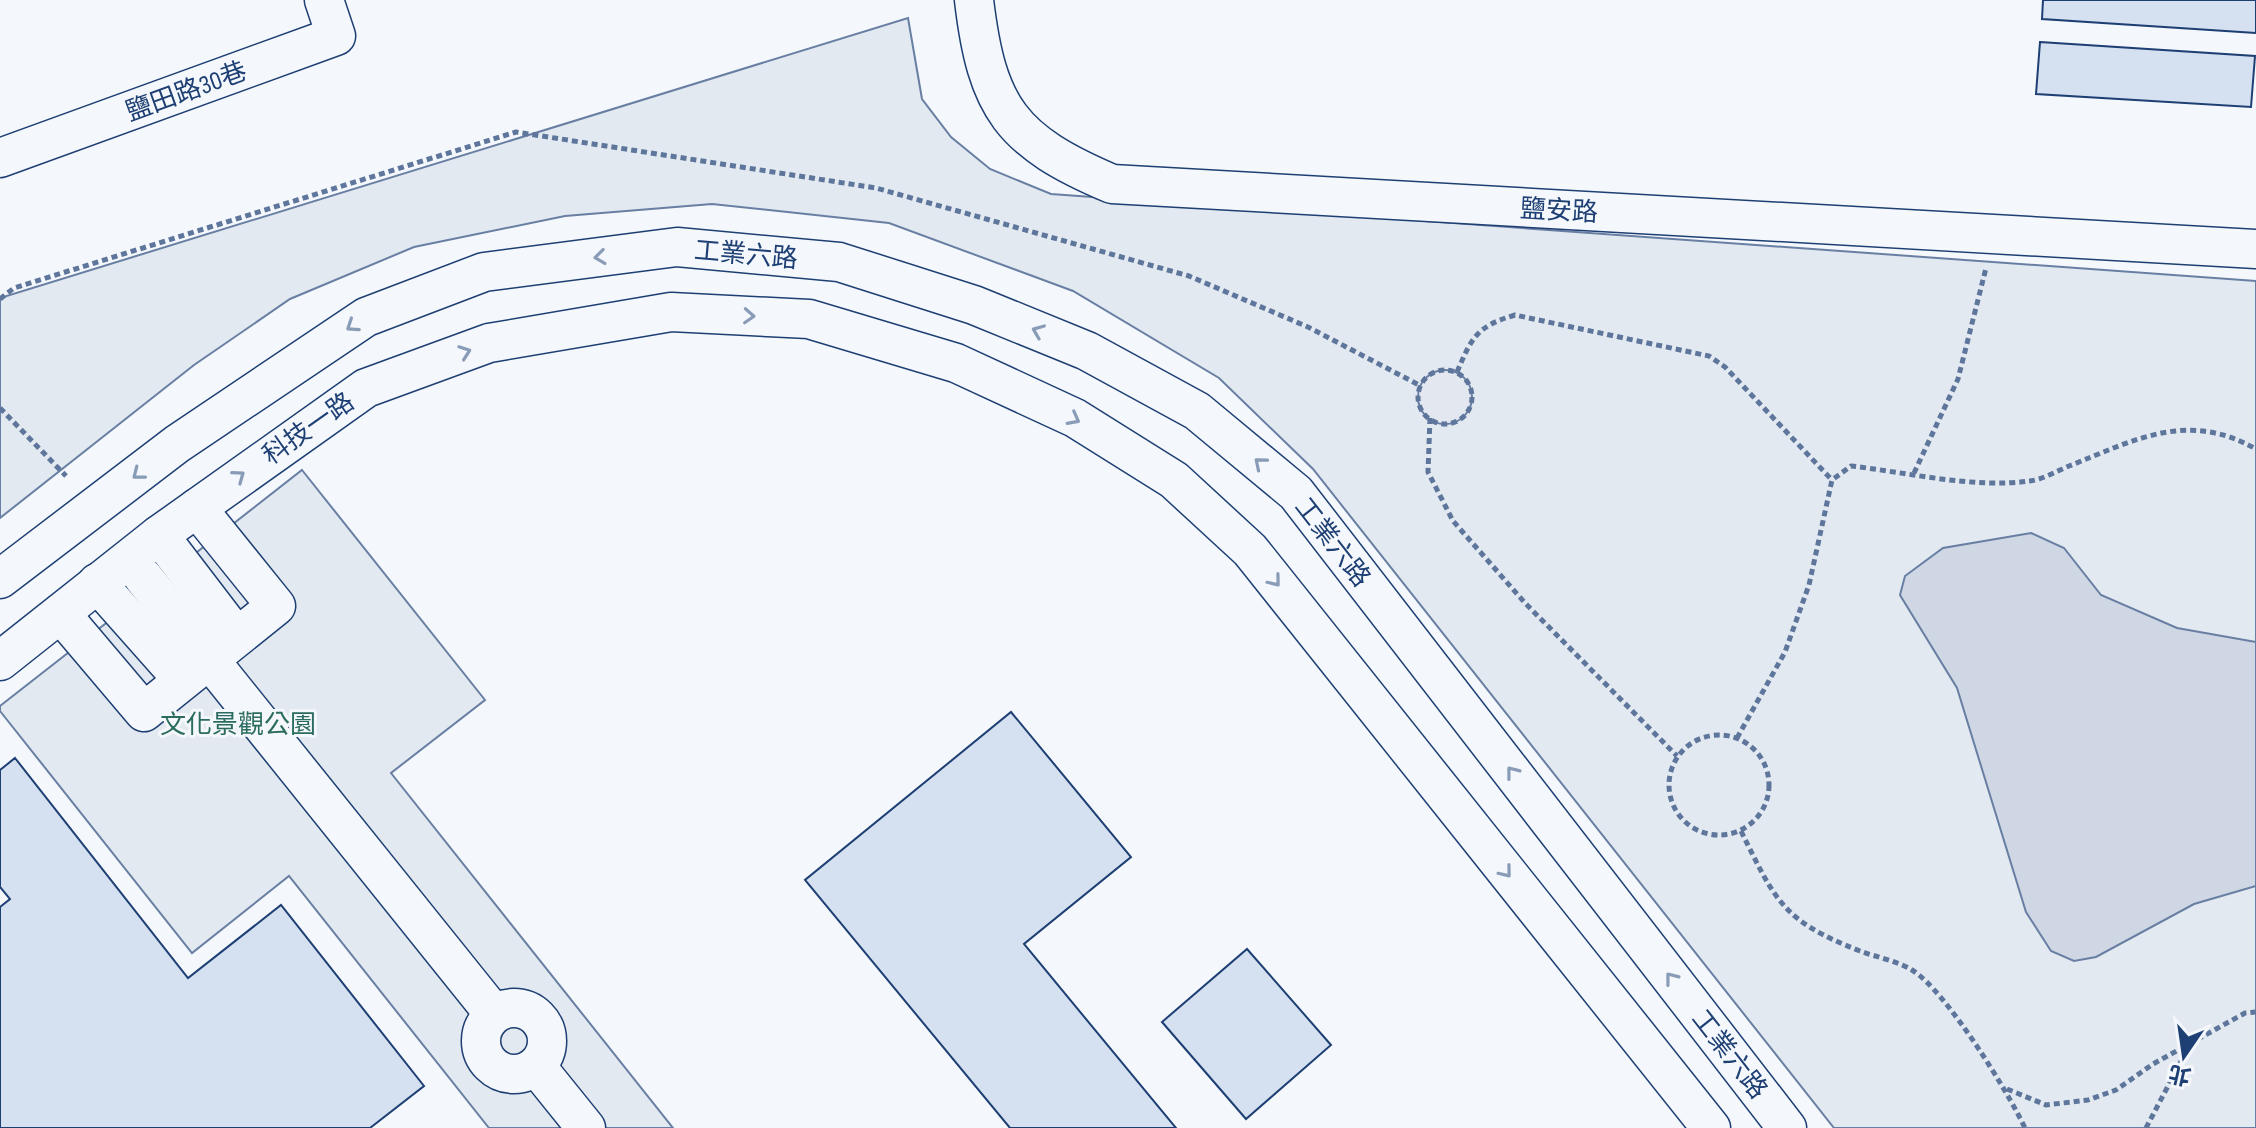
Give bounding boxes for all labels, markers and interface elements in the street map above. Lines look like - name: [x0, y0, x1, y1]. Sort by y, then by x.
- street label: 鹽田路30巷: [122, 56, 251, 129]
- street label: 鹽安路: [1519, 194, 1599, 229]
- street label: 工業六路: [693, 236, 799, 275]
- one-way arrow: [593, 248, 606, 265]
- one-way arrow: [743, 307, 756, 324]
- one-way arrow: [346, 317, 360, 332]
- one-way arrow: [1032, 324, 1046, 340]
- one-way arrow: [457, 345, 471, 362]
- street label: 科技一路: [257, 387, 360, 472]
- one-way arrow: [1066, 409, 1080, 424]
- one-way arrow: [1254, 458, 1269, 473]
- one-way arrow: [132, 464, 146, 478]
- one-way arrow: [230, 472, 245, 486]
- street label: 工業六路: [1288, 492, 1376, 593]
- one-way arrow: [1265, 572, 1279, 587]
- park label: 文化景觀公園: [160, 710, 316, 741]
- one-way arrow: [1507, 767, 1522, 781]
- one-way arrow: [1497, 863, 1511, 878]
- one-way arrow: [1667, 972, 1681, 987]
- street label: 工業六路: [1685, 1004, 1773, 1105]
- north arrow: [2144, 1016, 2224, 1096]
- text: 北: [2166, 1058, 2194, 1090]

